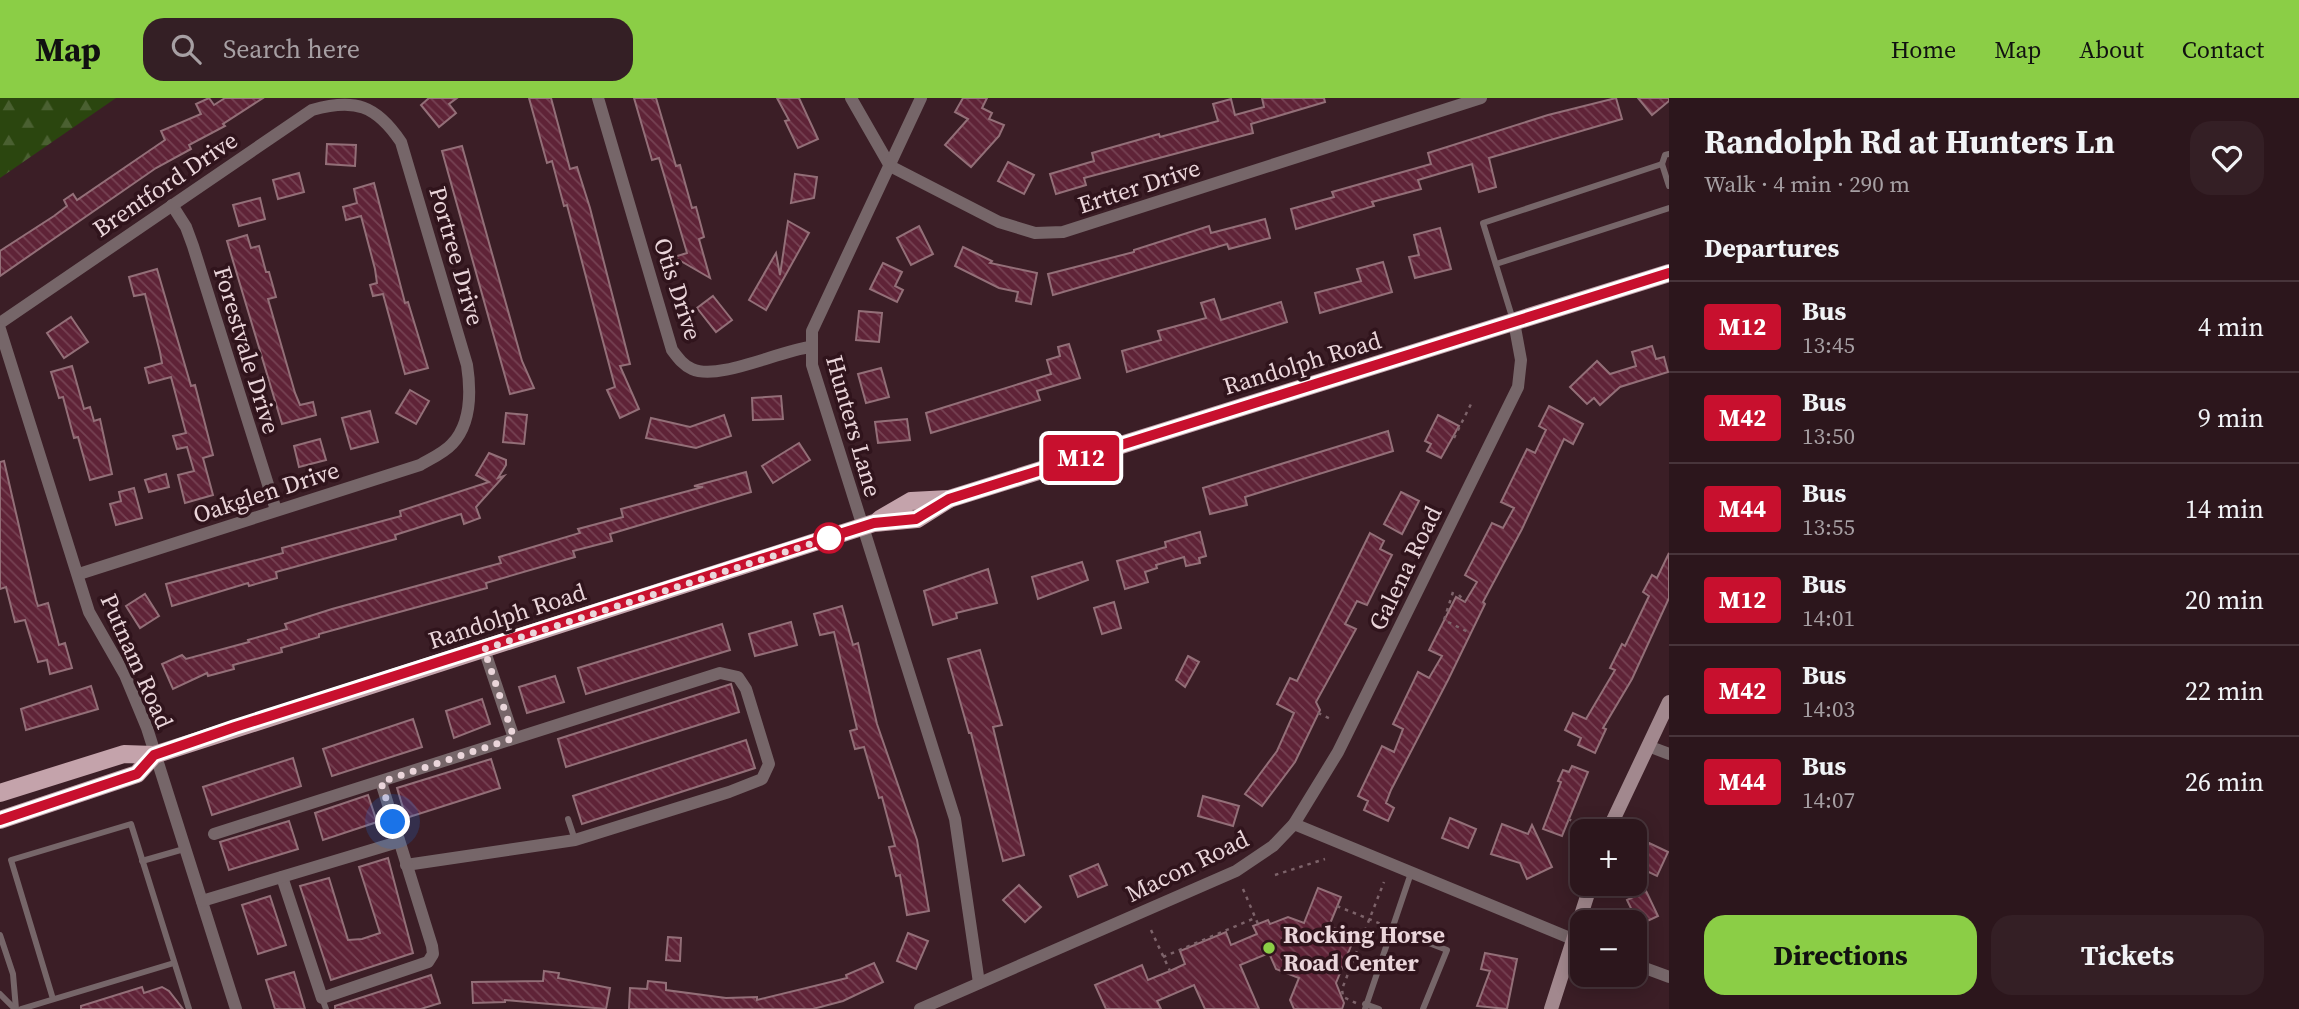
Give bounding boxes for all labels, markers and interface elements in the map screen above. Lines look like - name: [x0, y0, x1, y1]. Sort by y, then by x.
- search box: [143, 18, 633, 81]
- text: Map: [35, 27, 101, 72]
- icon: search: [167, 30, 205, 68]
- text: Search here: [223, 31, 360, 67]
- text: Home: [1891, 33, 1956, 66]
- text: Map: [1994, 33, 2041, 66]
- text: About: [2079, 33, 2144, 66]
- text: Contact: [2182, 33, 2264, 66]
- text: Randolph Rd at Hunters Ln: [1704, 119, 2115, 164]
- button: heart: [2190, 121, 2264, 195]
- street label: Brentford Drive: [86, 123, 244, 245]
- street label: Ertter Drive: [1074, 151, 1204, 221]
- text: Walk · 4 min · 290 m: [1704, 168, 1910, 200]
- street label: Portree Drive: [421, 183, 493, 329]
- text: Departures: [1704, 230, 1839, 266]
- street label: Otis Drive: [646, 234, 710, 344]
- street label: Forestvale Drive: [206, 262, 288, 438]
- text: Bus: [1802, 293, 1846, 329]
- text: 4 min: [2198, 309, 2264, 345]
- text: M12: [1719, 310, 1766, 343]
- street label: Randolph Road: [1219, 323, 1385, 403]
- text: 13:45: [1802, 329, 1855, 361]
- street label: Hunters Lane: [818, 351, 890, 501]
- text: Bus: [1802, 384, 1846, 420]
- text: 9 min: [2198, 400, 2264, 436]
- text: M42: [1719, 401, 1766, 434]
- text: 13:50: [1802, 420, 1855, 452]
- line badge: M12: [1041, 435, 1121, 481]
- text: M12: [1057, 441, 1105, 474]
- street label: Oakglen Drive: [189, 453, 343, 531]
- text: Bus: [1802, 475, 1846, 511]
- text: 14 min: [2185, 491, 2264, 527]
- text: M44: [1719, 492, 1766, 525]
- street label: Galena Road: [1361, 500, 1450, 636]
- text: 13:55: [1802, 511, 1855, 543]
- unlabelled marker: [814, 523, 844, 553]
- text: Bus: [1802, 566, 1846, 602]
- street label: Randolph Road: [424, 575, 590, 657]
- text: 20 min: [2185, 582, 2264, 618]
- text: M12: [1719, 583, 1766, 616]
- street label: Putnam Road: [93, 588, 182, 734]
- text: 14:01: [1802, 602, 1855, 634]
- text: Bus: [1802, 657, 1846, 693]
- text: 22 min: [2185, 673, 2264, 709]
- text: M42: [1719, 674, 1766, 707]
- text: 14:03: [1802, 693, 1855, 725]
- text: Bus: [1802, 748, 1846, 784]
- text: 26 min: [2185, 764, 2264, 800]
- text: M44: [1719, 765, 1766, 798]
- text: 14:07: [1802, 784, 1855, 816]
- your location: [375, 804, 410, 839]
- map controls: [1570, 819, 1647, 987]
- button: +: [1570, 819, 1647, 896]
- street label: Macon Road: [1120, 822, 1254, 910]
- button: −: [1570, 910, 1647, 987]
- button: Directions: [1704, 915, 1977, 995]
- button: Tickets: [1991, 915, 2264, 995]
- place label: Rocking Horse Road Center: [1283, 918, 1445, 979]
- marker: Rocking Horse Road Center: [1261, 940, 1277, 956]

